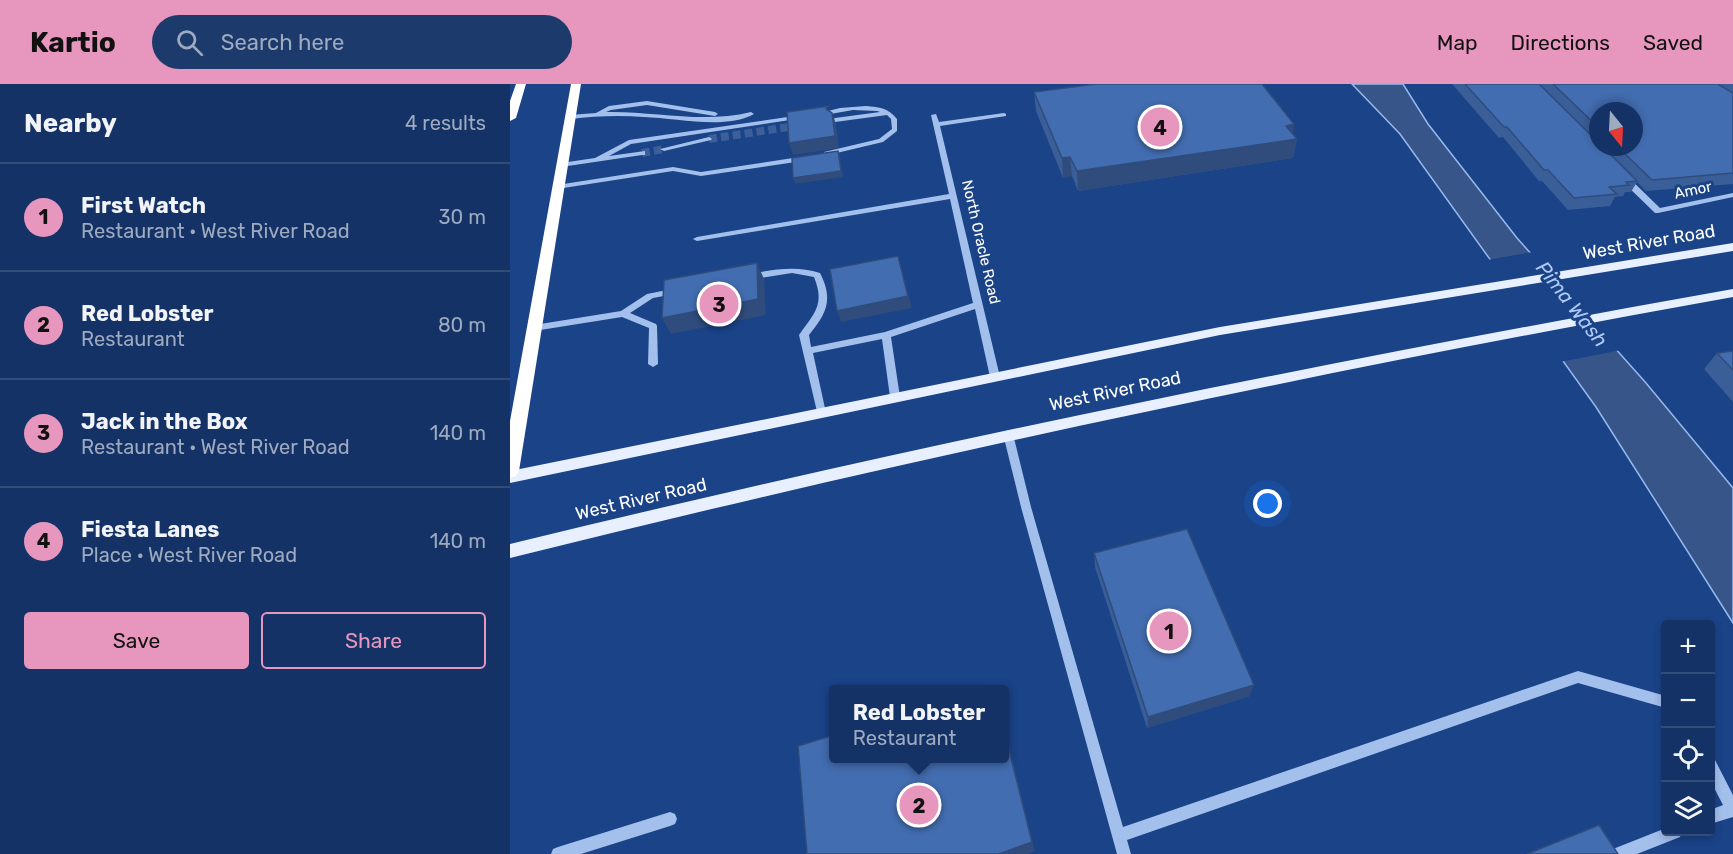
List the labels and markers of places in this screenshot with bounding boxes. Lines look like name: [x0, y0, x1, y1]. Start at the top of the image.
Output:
pin: 4: [1140, 104, 1180, 150]
pin: 3: [700, 282, 738, 326]
pin: 1: [1150, 608, 1188, 654]
pin: 2: [900, 782, 938, 828]

